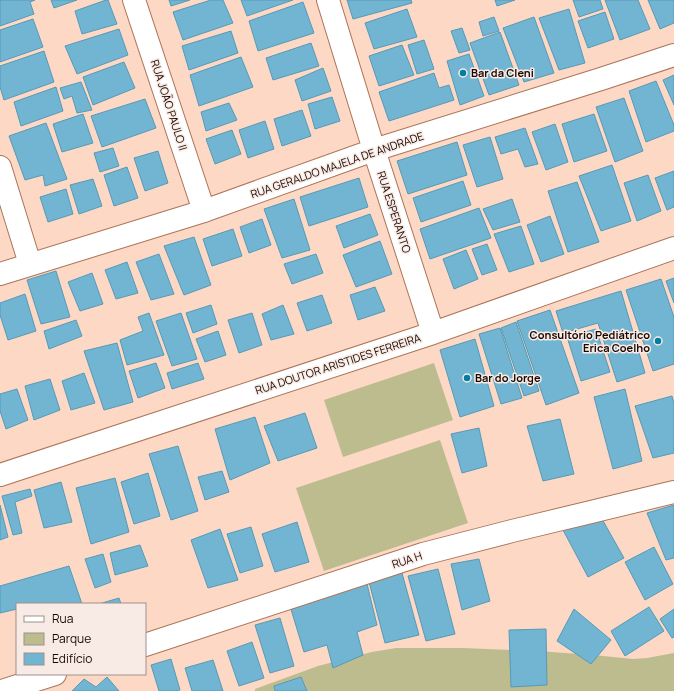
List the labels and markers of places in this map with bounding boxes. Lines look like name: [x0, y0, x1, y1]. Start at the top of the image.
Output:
place label: Bar da Cleni: [471, 65, 534, 80]
marker: Bar da Cleni: [458, 68, 468, 78]
place label: Consultório Pediátrico Erica Coelho: [530, 327, 650, 355]
marker: Consultório Pediátrico Erica Coelho: [653, 336, 663, 346]
place label: Bar do Jorge: [475, 370, 541, 385]
marker: Bar do Jorge: [462, 373, 472, 383]

